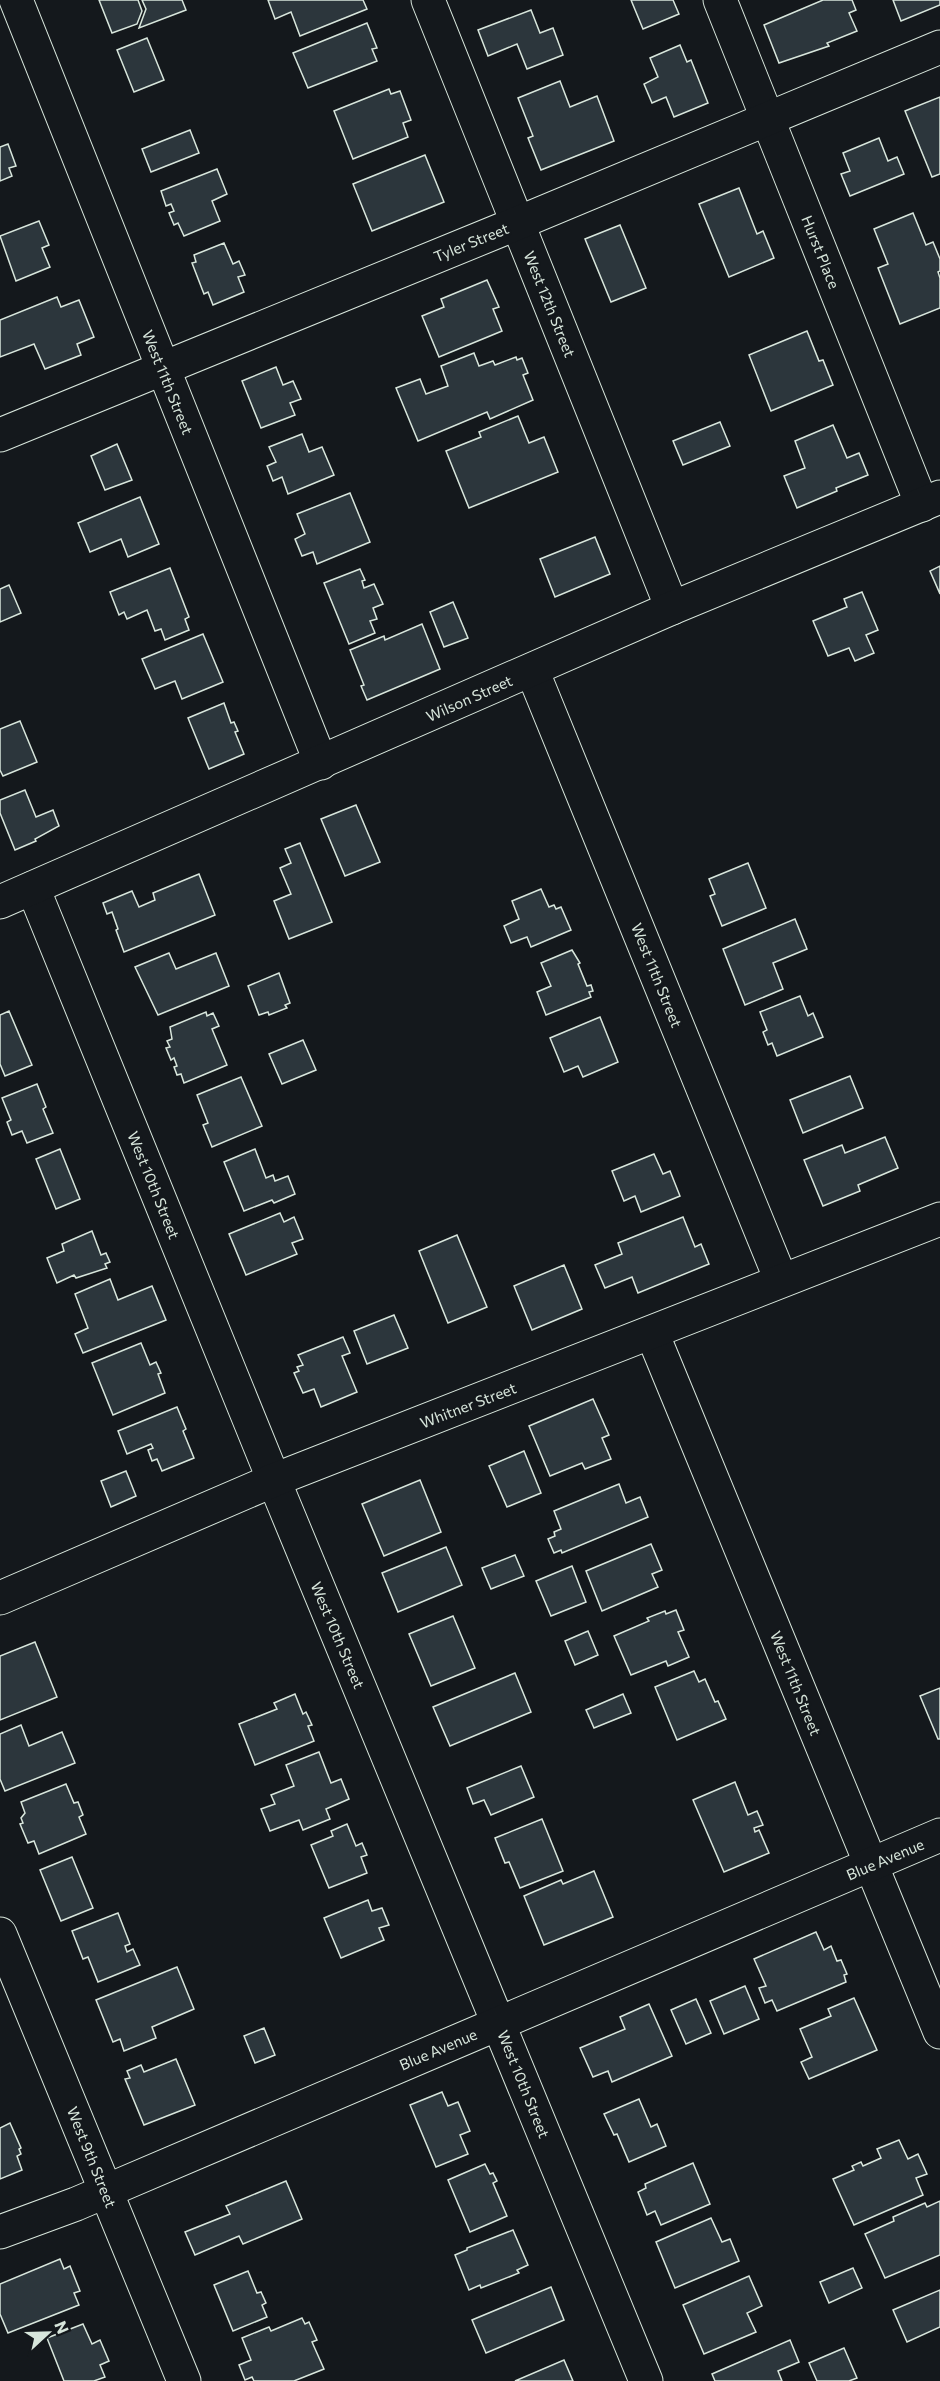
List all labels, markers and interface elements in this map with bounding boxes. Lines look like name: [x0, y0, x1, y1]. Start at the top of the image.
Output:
street label: Hurst Place: [798, 213, 844, 291]
street label: Tyler Street: [431, 219, 511, 265]
street label: West 12th Street: [521, 248, 579, 360]
street label: West 11th Street: [139, 327, 197, 437]
street label: Wilson Street: [423, 671, 515, 725]
street label: West 11th Street: [628, 920, 686, 1030]
street label: West 10th Street: [124, 1129, 184, 1241]
street label: Whitner Street: [417, 1378, 519, 1432]
street label: West 10th Street: [307, 1579, 369, 1691]
street label: West 11th Street: [767, 1628, 825, 1738]
street label: Blue Avenue: [843, 1835, 927, 1883]
street label: Blue Avenue: [396, 2025, 480, 2073]
street label: West 10th Street: [494, 2028, 554, 2140]
street label: West 9th Street: [64, 2104, 120, 2210]
north arrow: [18, 2303, 78, 2363]
text: N: [51, 2318, 73, 2336]

